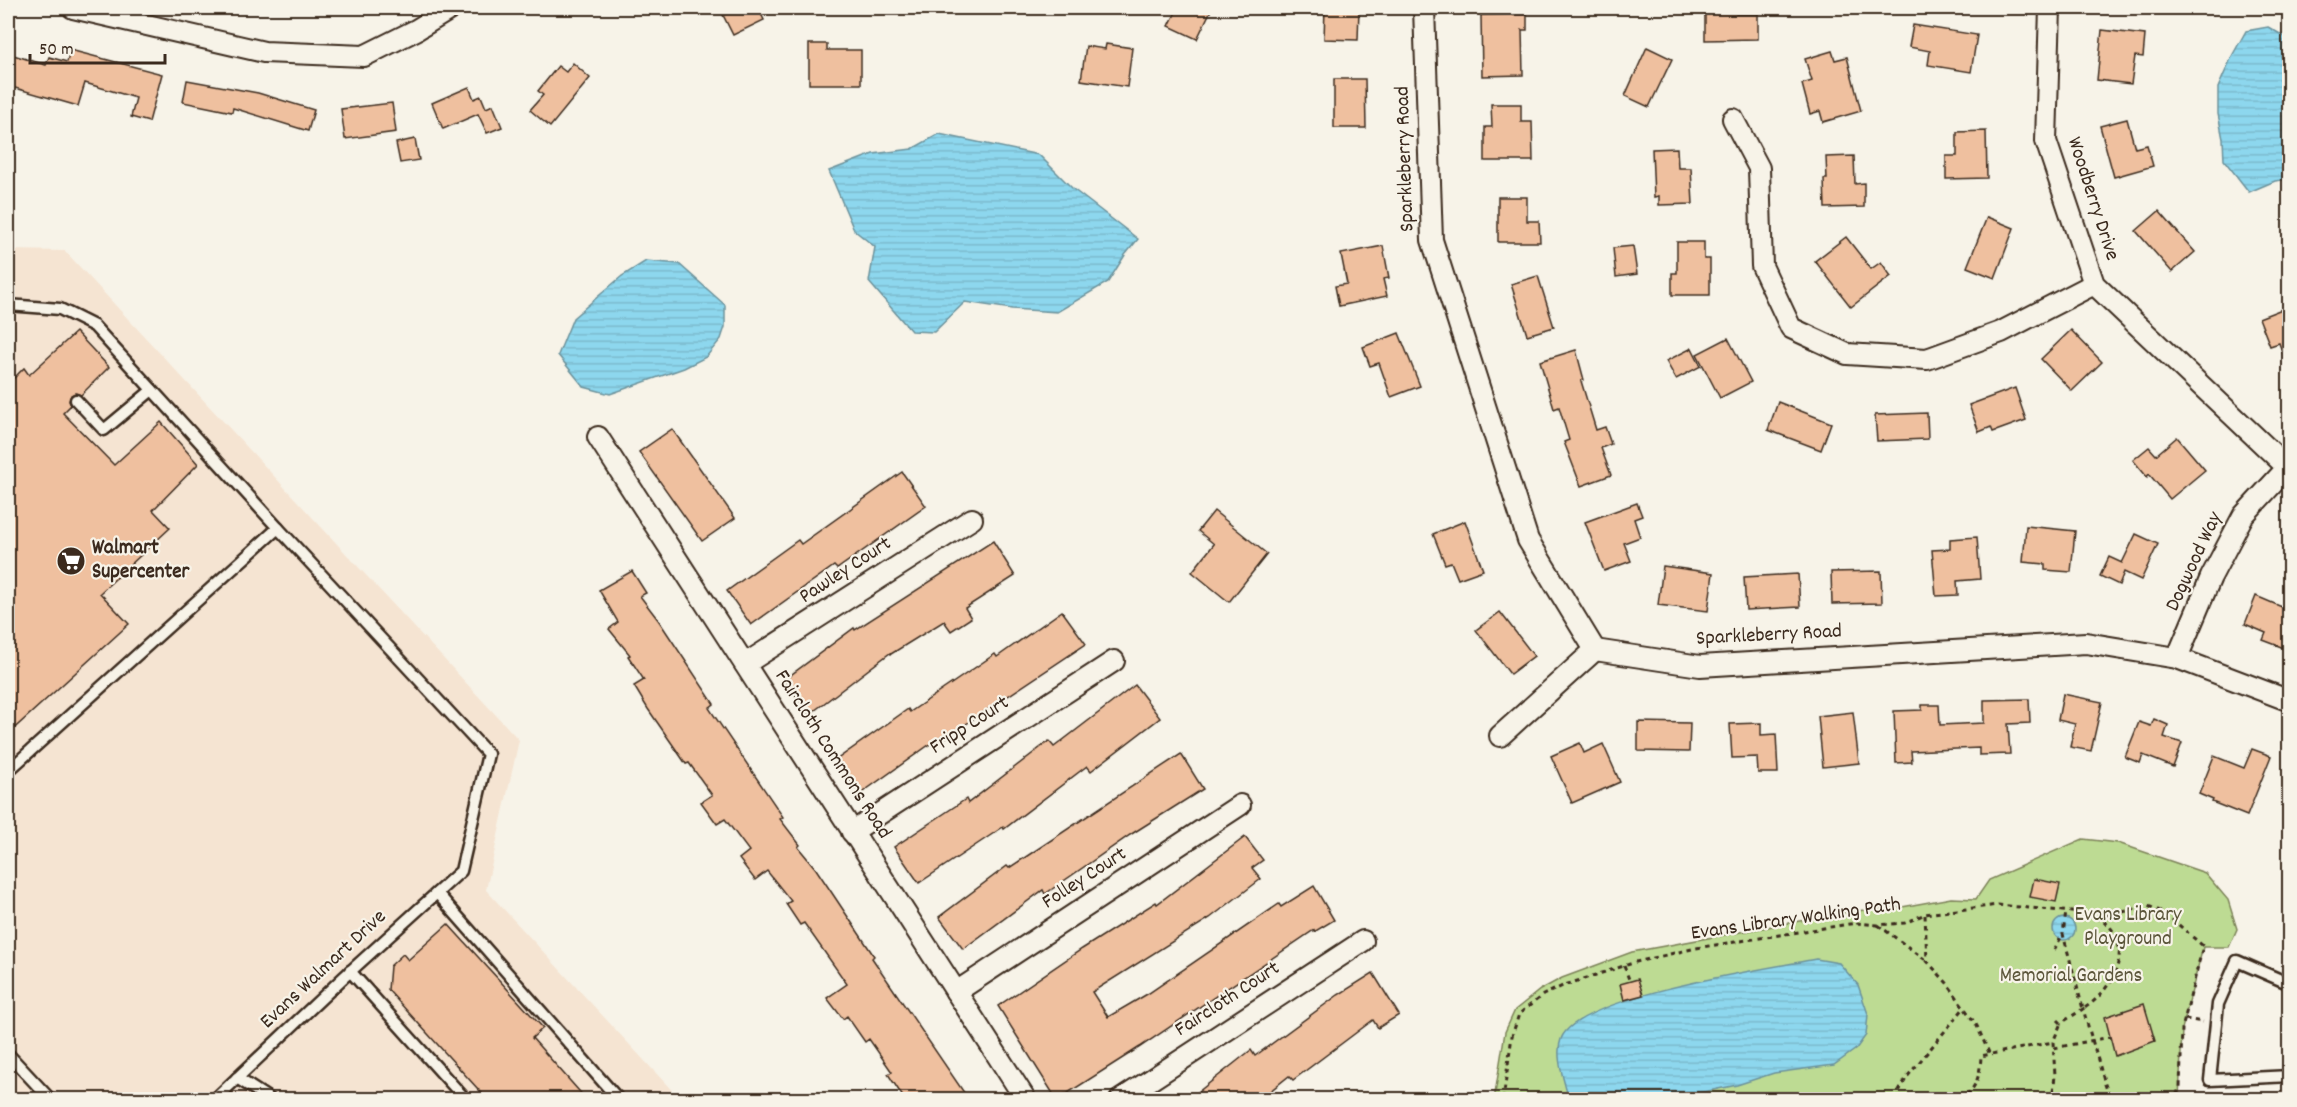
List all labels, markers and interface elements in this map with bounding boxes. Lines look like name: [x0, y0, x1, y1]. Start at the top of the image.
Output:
scale bar: [30, 27, 165, 65]
text: 50 m: [39, 38, 74, 63]
street label: Sparkleberry Road: [1388, 86, 1424, 232]
street label: Woodberry Drive: [2058, 133, 2126, 265]
street label: Dogwood Way: [2159, 507, 2231, 617]
street label: Pawley Court: [794, 530, 898, 612]
place label: Walmart Supercenter: [92, 534, 190, 588]
supermarket icon: Walmart Supercenter: [55, 545, 87, 577]
street label: Sparkleberry Road: [1695, 617, 1843, 655]
street label: Faircloth Commons Road: [766, 664, 898, 846]
street label: Fripp Court: [924, 689, 1016, 763]
street label: Folley Court: [1037, 840, 1133, 918]
street label: Evans Library Walking Path: [1689, 890, 1903, 950]
park label: Evans Library Playground: [2075, 901, 2182, 955]
street label: Evans Walmart Drive: [254, 903, 394, 1037]
street label: Faircloth Court: [1169, 955, 1287, 1045]
park label: Memorial Gardens: [2000, 962, 2142, 992]

